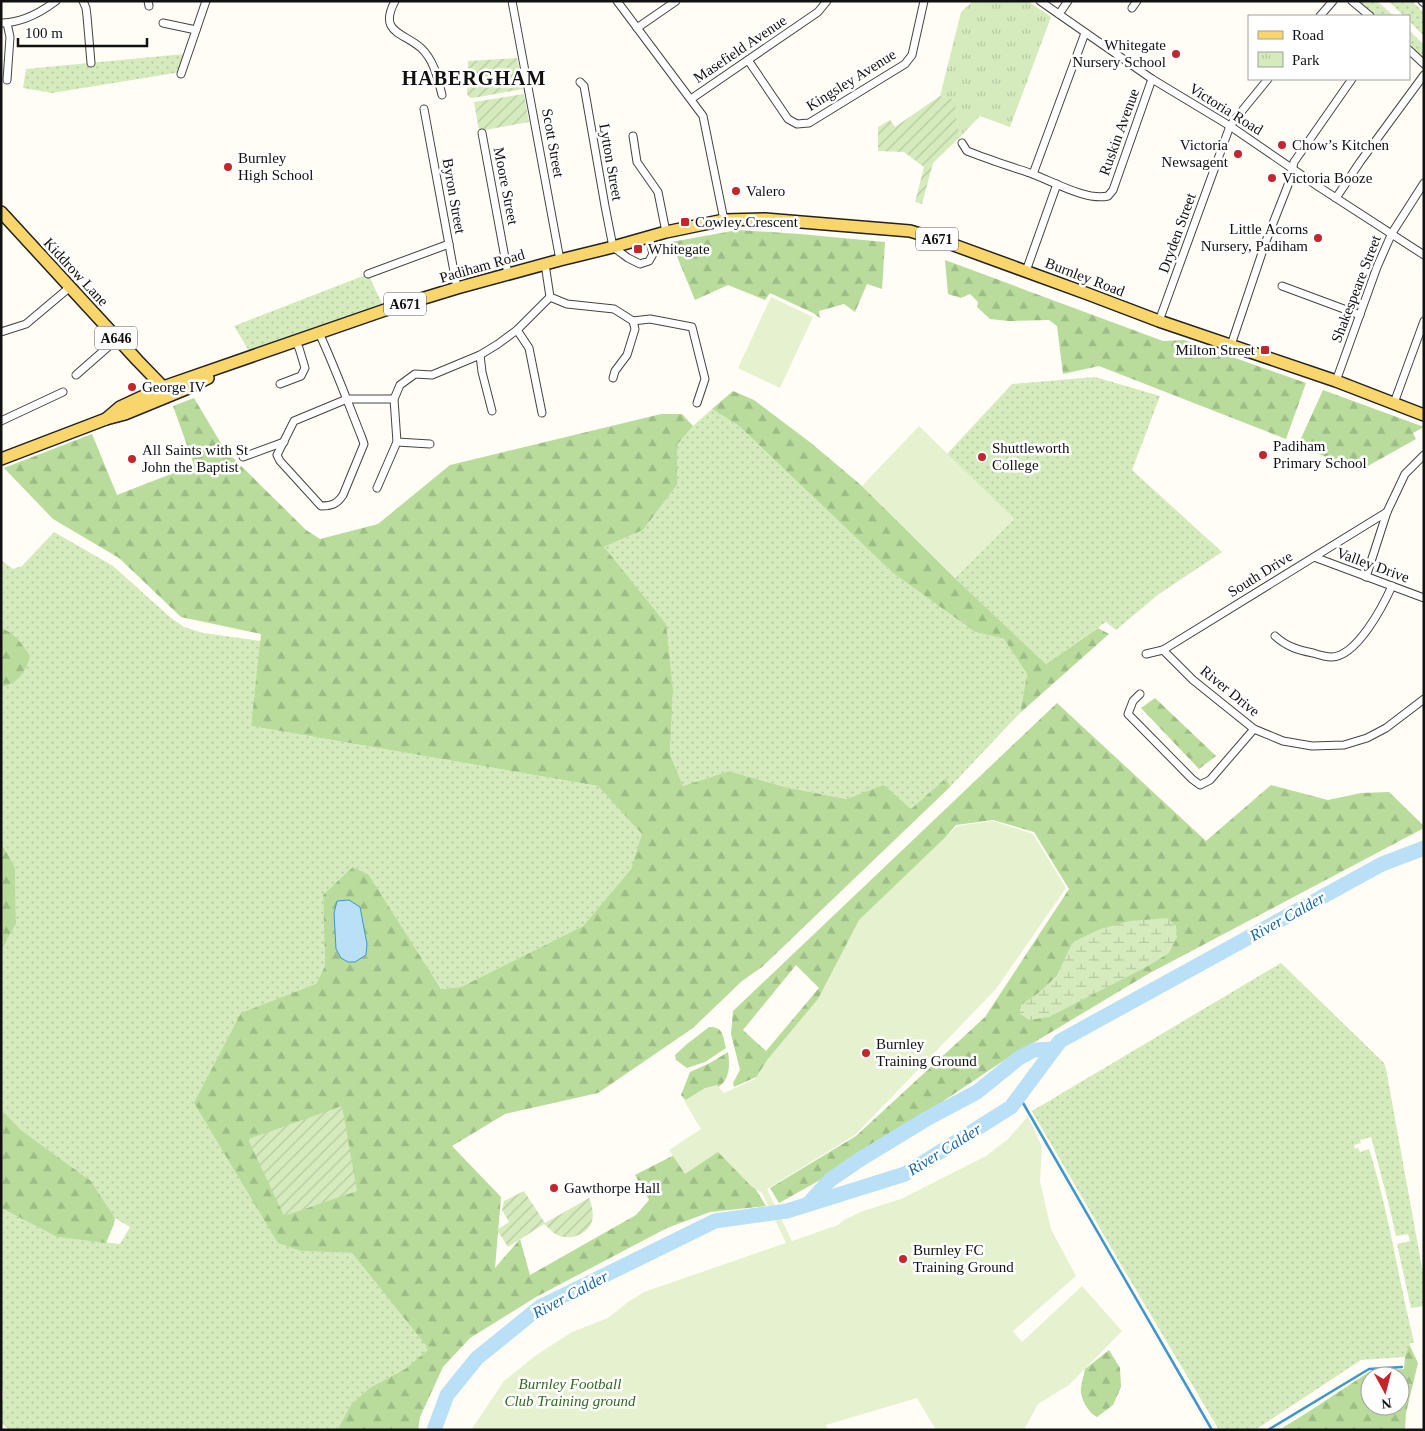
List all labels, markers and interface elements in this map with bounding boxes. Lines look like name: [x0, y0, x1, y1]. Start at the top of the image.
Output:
street label: Masefield Avenue: [691, 12, 790, 86]
scale bar: [18, 15, 146, 47]
legend: [1248, 15, 1410, 80]
text: 100 m: [25, 25, 63, 41]
text: Road: [1292, 27, 1324, 43]
place label: Whitegate Nursery School: [1072, 37, 1166, 70]
street label: Kingsley Avenue: [803, 46, 899, 114]
marker: Whitegate Nursery School: [1170, 48, 1182, 60]
text: Park: [1292, 52, 1320, 68]
district label: HABERGHAM: [402, 67, 546, 89]
street label: Victoria Road: [1186, 80, 1266, 138]
street label: Ruskin Avenue: [1096, 86, 1142, 177]
street label: Scott Street: [539, 107, 567, 179]
street label: Lytton Street: [596, 122, 626, 203]
place label: Victoria Newsagent: [1161, 137, 1229, 170]
place label: Chow’s Kitchen: [1292, 137, 1390, 153]
marker: Chow’s Kitchen: [1276, 139, 1288, 151]
street label: Moore Street: [491, 146, 522, 227]
marker: Victoria Newsagent: [1232, 148, 1244, 160]
place label: Burnley High School: [238, 150, 313, 183]
street label: Byron Street: [440, 157, 469, 236]
marker: Burnley High School: [222, 161, 234, 173]
place label: Victoria Booze: [1282, 170, 1373, 186]
marker: Victoria Booze: [1266, 172, 1278, 184]
place label: Valero: [746, 183, 785, 199]
marker: Valero: [730, 185, 742, 197]
street label: Dryden Street: [1155, 190, 1199, 275]
place label: Cowley Crescent: [695, 214, 799, 230]
marker: Cowley Crescent: [679, 216, 691, 228]
place label: Little Acorns Nursery, Padiham: [1201, 221, 1308, 254]
road number: A671: [916, 228, 958, 250]
marker: Little Acorns Nursery, Padiham: [1312, 232, 1324, 244]
street label: Shakespeare Street: [1328, 232, 1384, 345]
street label: Kiddrow Lane: [40, 235, 112, 310]
place label: Whitegate: [648, 241, 710, 257]
marker: Whitegate: [632, 243, 644, 255]
street label: Padiham Road: [438, 246, 527, 286]
street label: Burnley Road: [1043, 255, 1127, 300]
road number: A671: [384, 292, 426, 316]
road number: A646: [95, 326, 137, 349]
place label: Milton Street: [1175, 342, 1256, 358]
marker: Milton Street: [1259, 344, 1271, 356]
place label: George IV: [142, 379, 206, 395]
marker: George IV: [126, 381, 138, 393]
place label: Padiham Primary School: [1273, 438, 1367, 471]
place label: Shuttleworth College: [992, 440, 1070, 473]
place label: All Saints with St John the Baptist: [142, 442, 249, 475]
marker: Padiham Primary School: [1257, 449, 1269, 461]
marker: Shuttleworth College: [976, 451, 988, 463]
marker: All Saints with St John the Baptist: [126, 453, 138, 465]
street label: Valley Drive: [1334, 544, 1412, 586]
street label: South Drive: [1225, 548, 1295, 600]
street label: River Drive: [1197, 662, 1263, 720]
water label: River Calder: [1246, 888, 1328, 944]
place label: Burnley Training Ground: [876, 1036, 977, 1069]
marker: Burnley Training Ground: [860, 1047, 872, 1059]
water label: River Calder: [904, 1120, 985, 1179]
place label: Gawthorpe Hall: [564, 1180, 660, 1196]
marker: Gawthorpe Hall: [548, 1182, 560, 1194]
place label: Burnley FC Training Ground: [913, 1242, 1014, 1275]
marker: Burnley FC Training Ground: [897, 1253, 909, 1265]
water label: River Calder: [529, 1267, 612, 1322]
north arrow: [1360, 1366, 1410, 1416]
park label: Burnley Football Club Training ground: [504, 1376, 636, 1409]
text: N: [1381, 1395, 1392, 1411]

